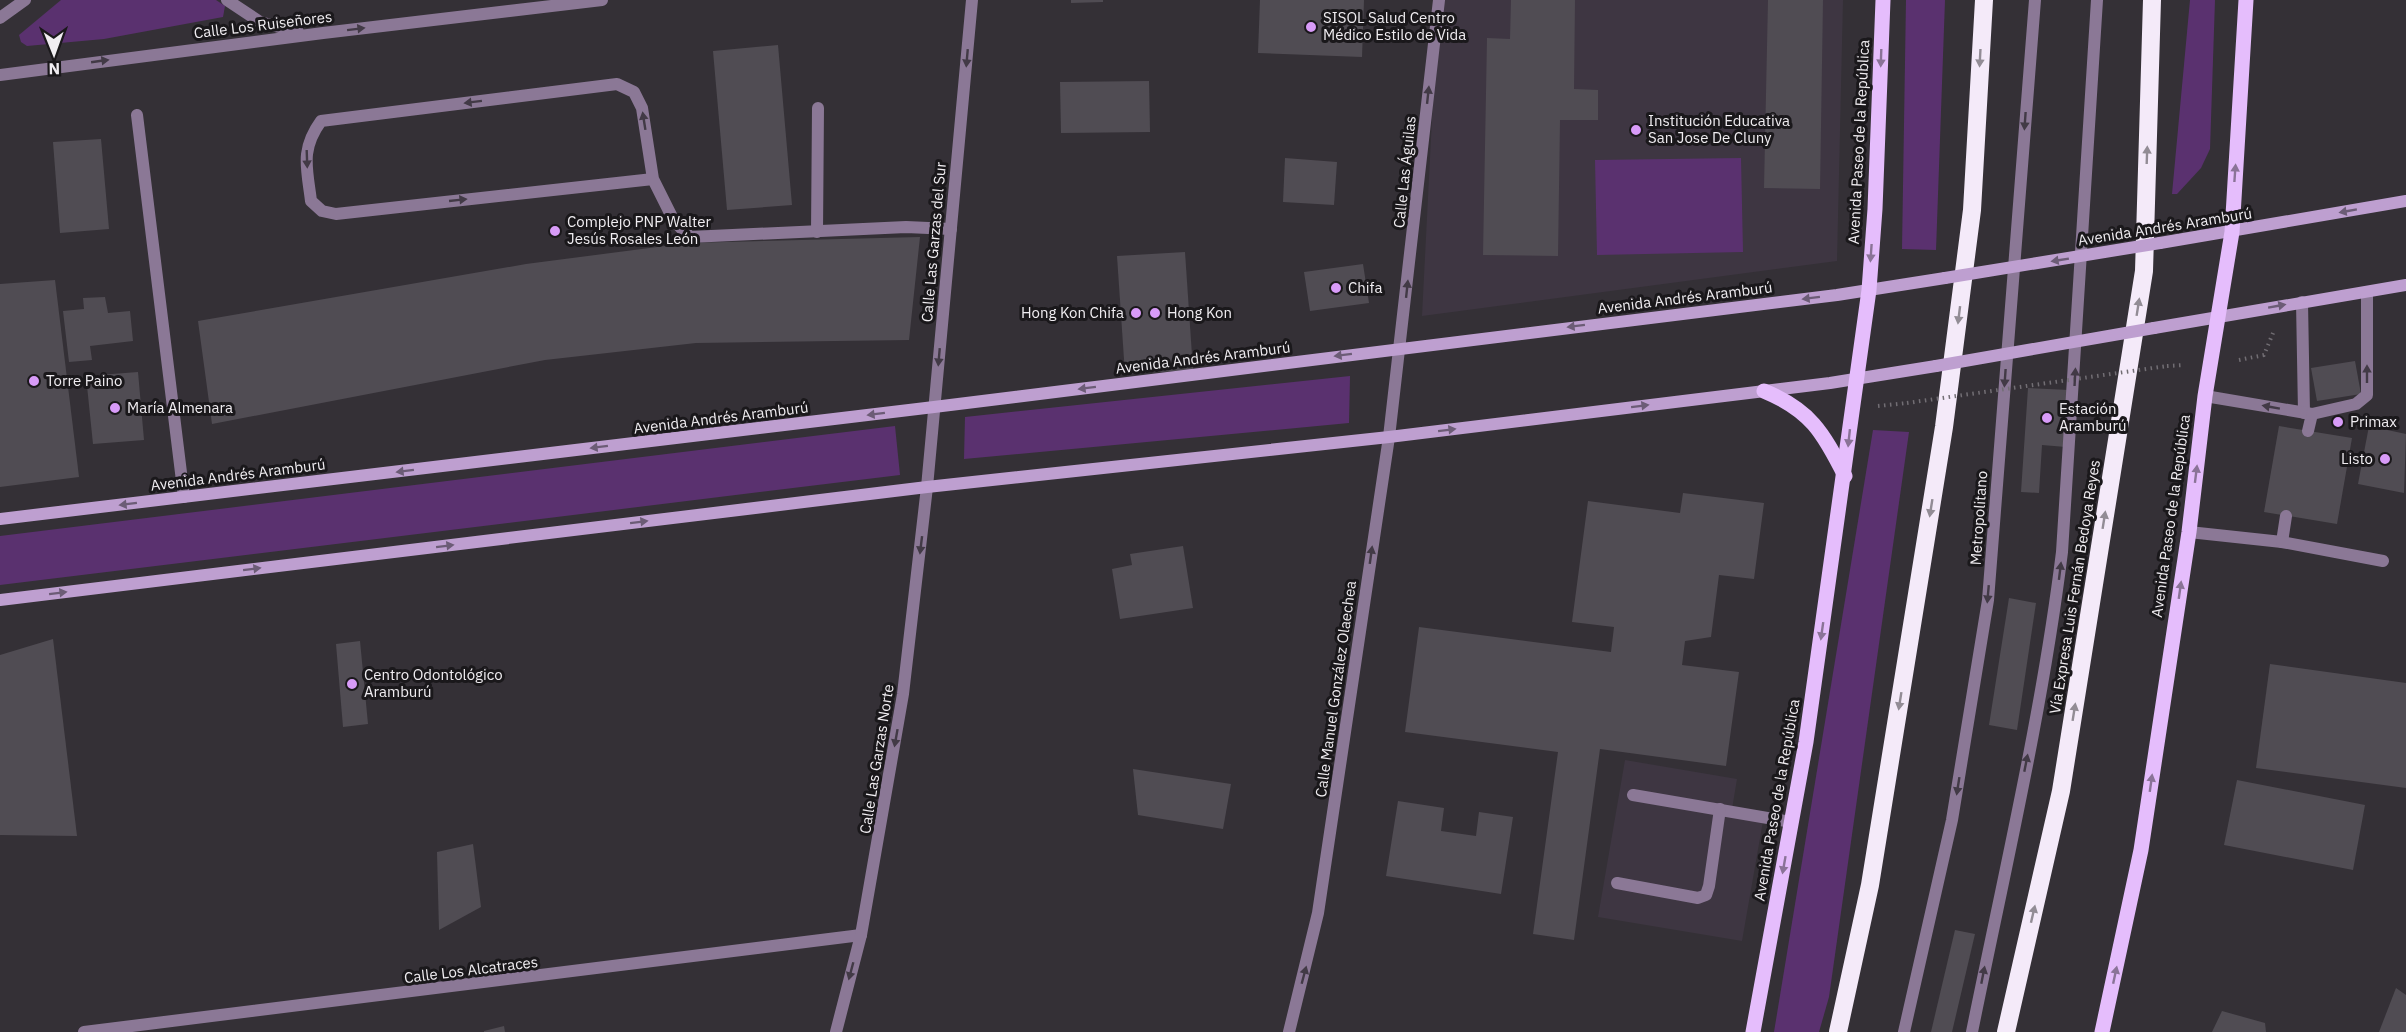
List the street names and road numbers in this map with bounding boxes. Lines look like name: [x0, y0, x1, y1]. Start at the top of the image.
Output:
street label: Calle Los Ruiseñores: [193, 7, 333, 42]
street label: Avenida Paseo de la República: [1844, 39, 1873, 245]
street label: Calle Las Águilas: [1389, 115, 1420, 229]
street label: Calle Las Garzas del Sur: [917, 161, 950, 323]
street label: Avenida Andrés Aramburú: [2076, 203, 2253, 250]
street label: Avenida Andrés Aramburú: [1596, 277, 1773, 318]
street label: Avenida Andrés Aramburú: [1114, 337, 1291, 378]
street label: Avenida Andrés Aramburú: [632, 397, 809, 438]
street label: Avenida Paseo de la República: [2147, 413, 2194, 619]
street label: Avenida Andrés Aramburú: [149, 454, 326, 495]
street label: Vía Expresa Luis Fernán Bedoya Reyes: [2045, 458, 2104, 715]
street label: Metropolitano: [1966, 470, 1991, 566]
street label: Calle Manuel González Olaechea: [1311, 579, 1360, 798]
street label: Calle Las Garzas Norte: [855, 683, 898, 835]
street label: Avenida Paseo de la República: [1749, 697, 1804, 902]
street label: Calle Los Alcatraces: [403, 952, 539, 987]

